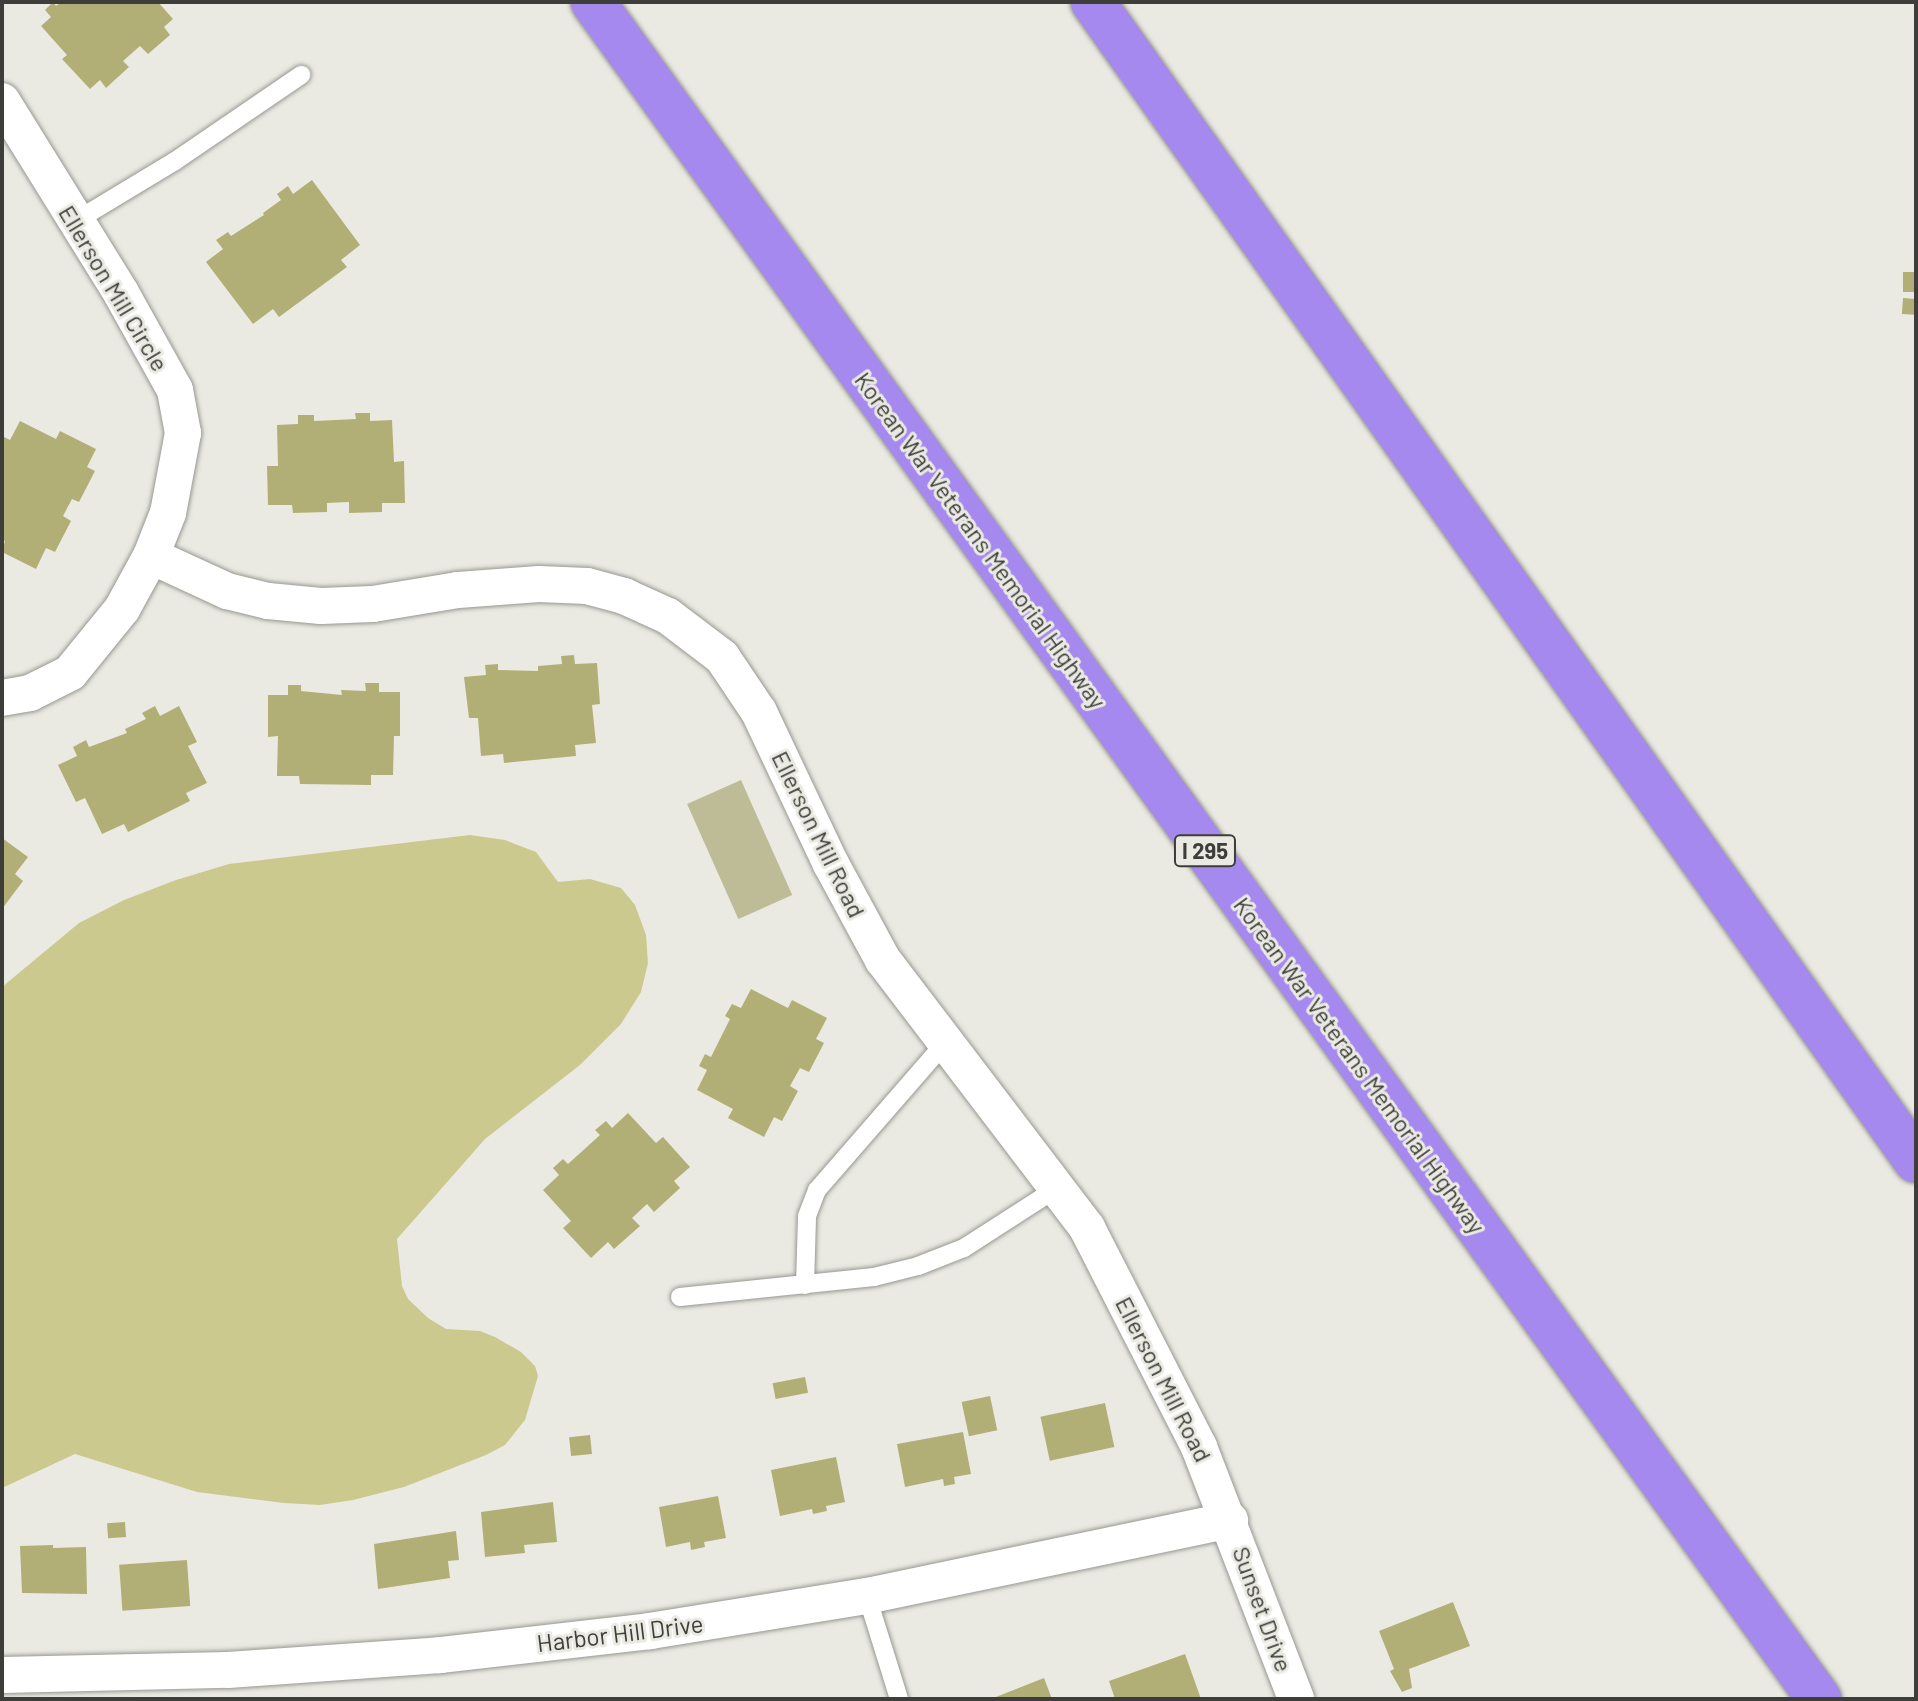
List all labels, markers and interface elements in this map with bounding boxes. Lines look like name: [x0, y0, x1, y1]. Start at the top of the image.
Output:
street label: Ellerson Mill Circle: [53, 200, 175, 376]
street label: Korean War Veterans Memorial Highway: [849, 366, 1113, 714]
street label: Ellerson Mill Road: [766, 746, 872, 922]
road number: I 295: [1173, 833, 1237, 869]
street label: Korean War Veterans Memorial Highway: [1228, 891, 1492, 1239]
street label: Ellerson Mill Road: [1110, 1292, 1218, 1466]
street label: Sunset Drive: [1227, 1543, 1299, 1675]
street label: Harbor Hill Drive: [535, 1609, 705, 1657]

